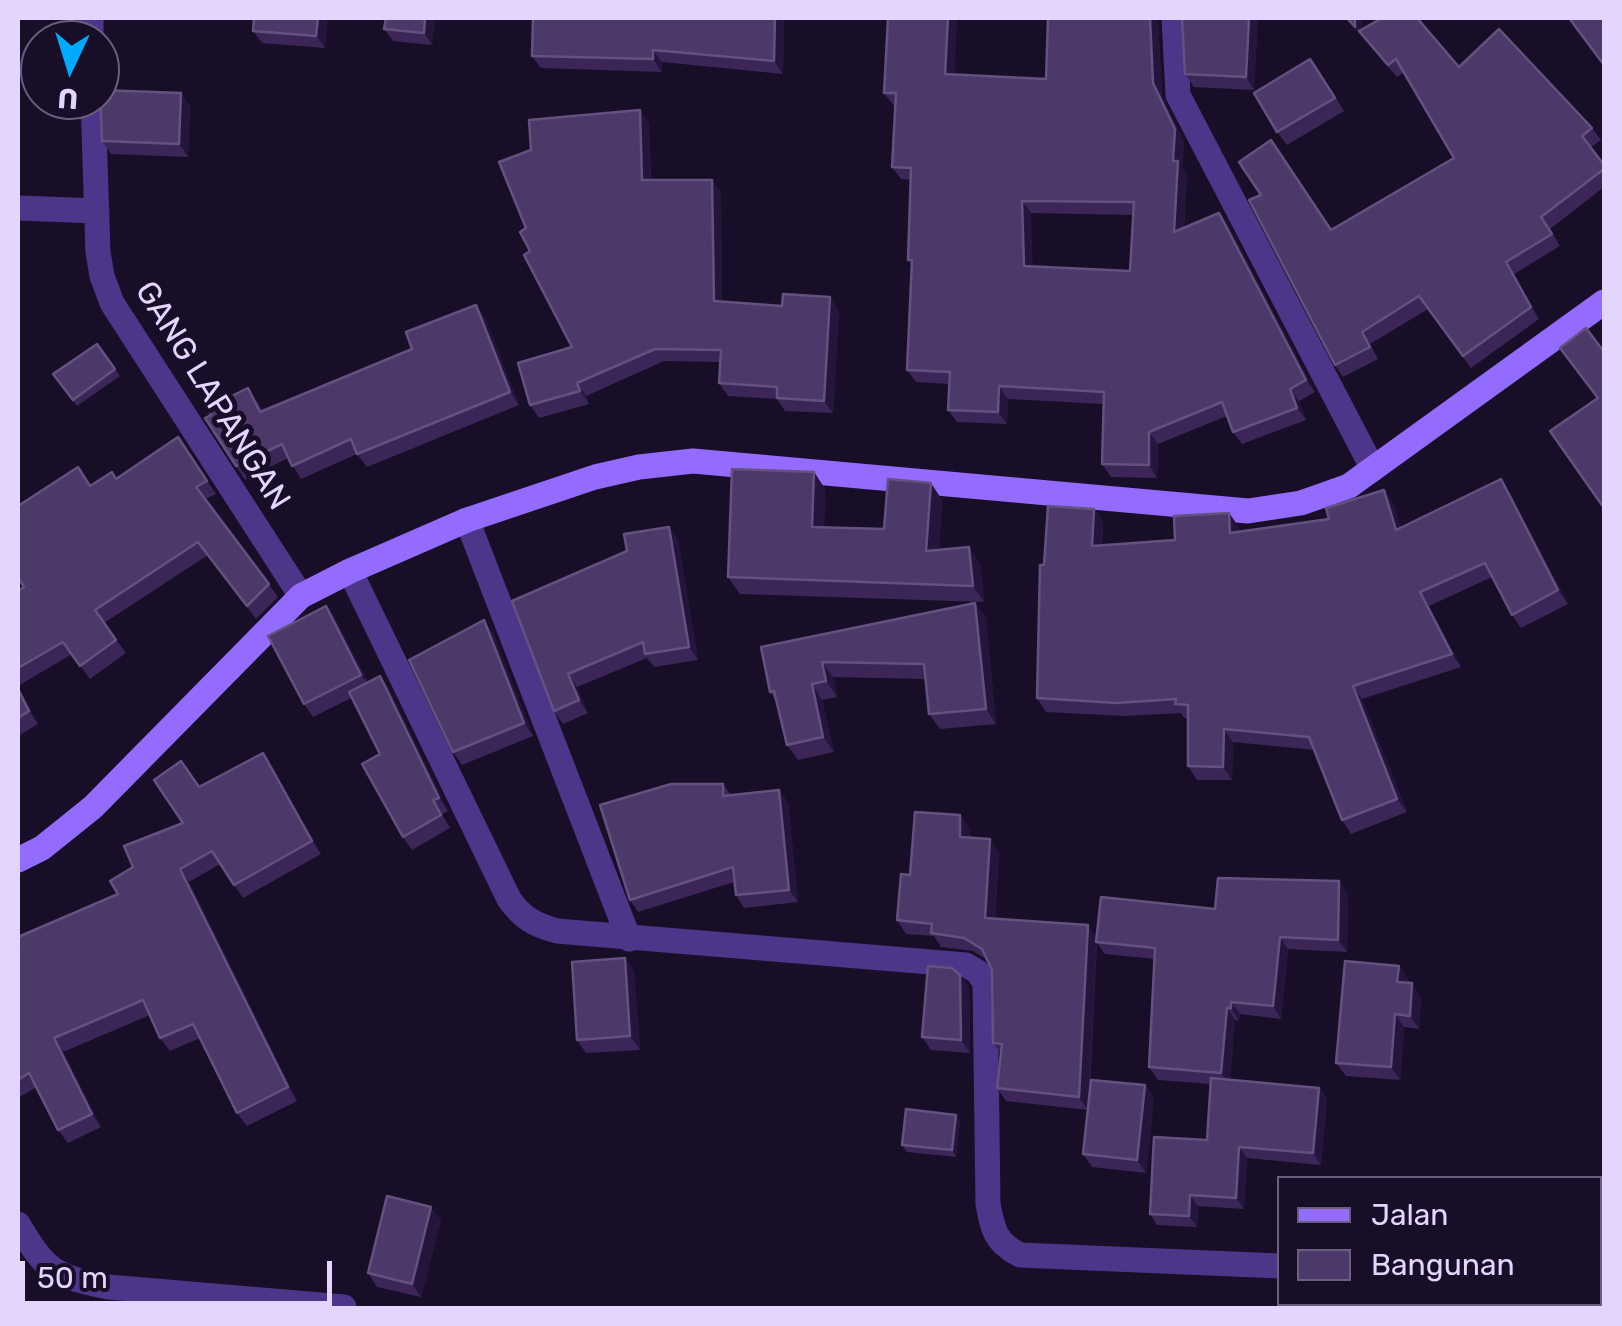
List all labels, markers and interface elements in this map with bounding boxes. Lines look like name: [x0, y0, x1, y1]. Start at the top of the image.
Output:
north arrow: [20, 20, 120, 120]
text: U: [57, 81, 79, 116]
street label: GANG LAPANGAN: [126, 275, 298, 517]
legend: [1277, 1176, 1602, 1306]
text: Jalan: [1371, 1197, 1449, 1233]
scale bar: [25, 1241, 338, 1303]
text: Bangunan: [1371, 1247, 1515, 1283]
text: 50 m: [37, 1260, 108, 1296]

